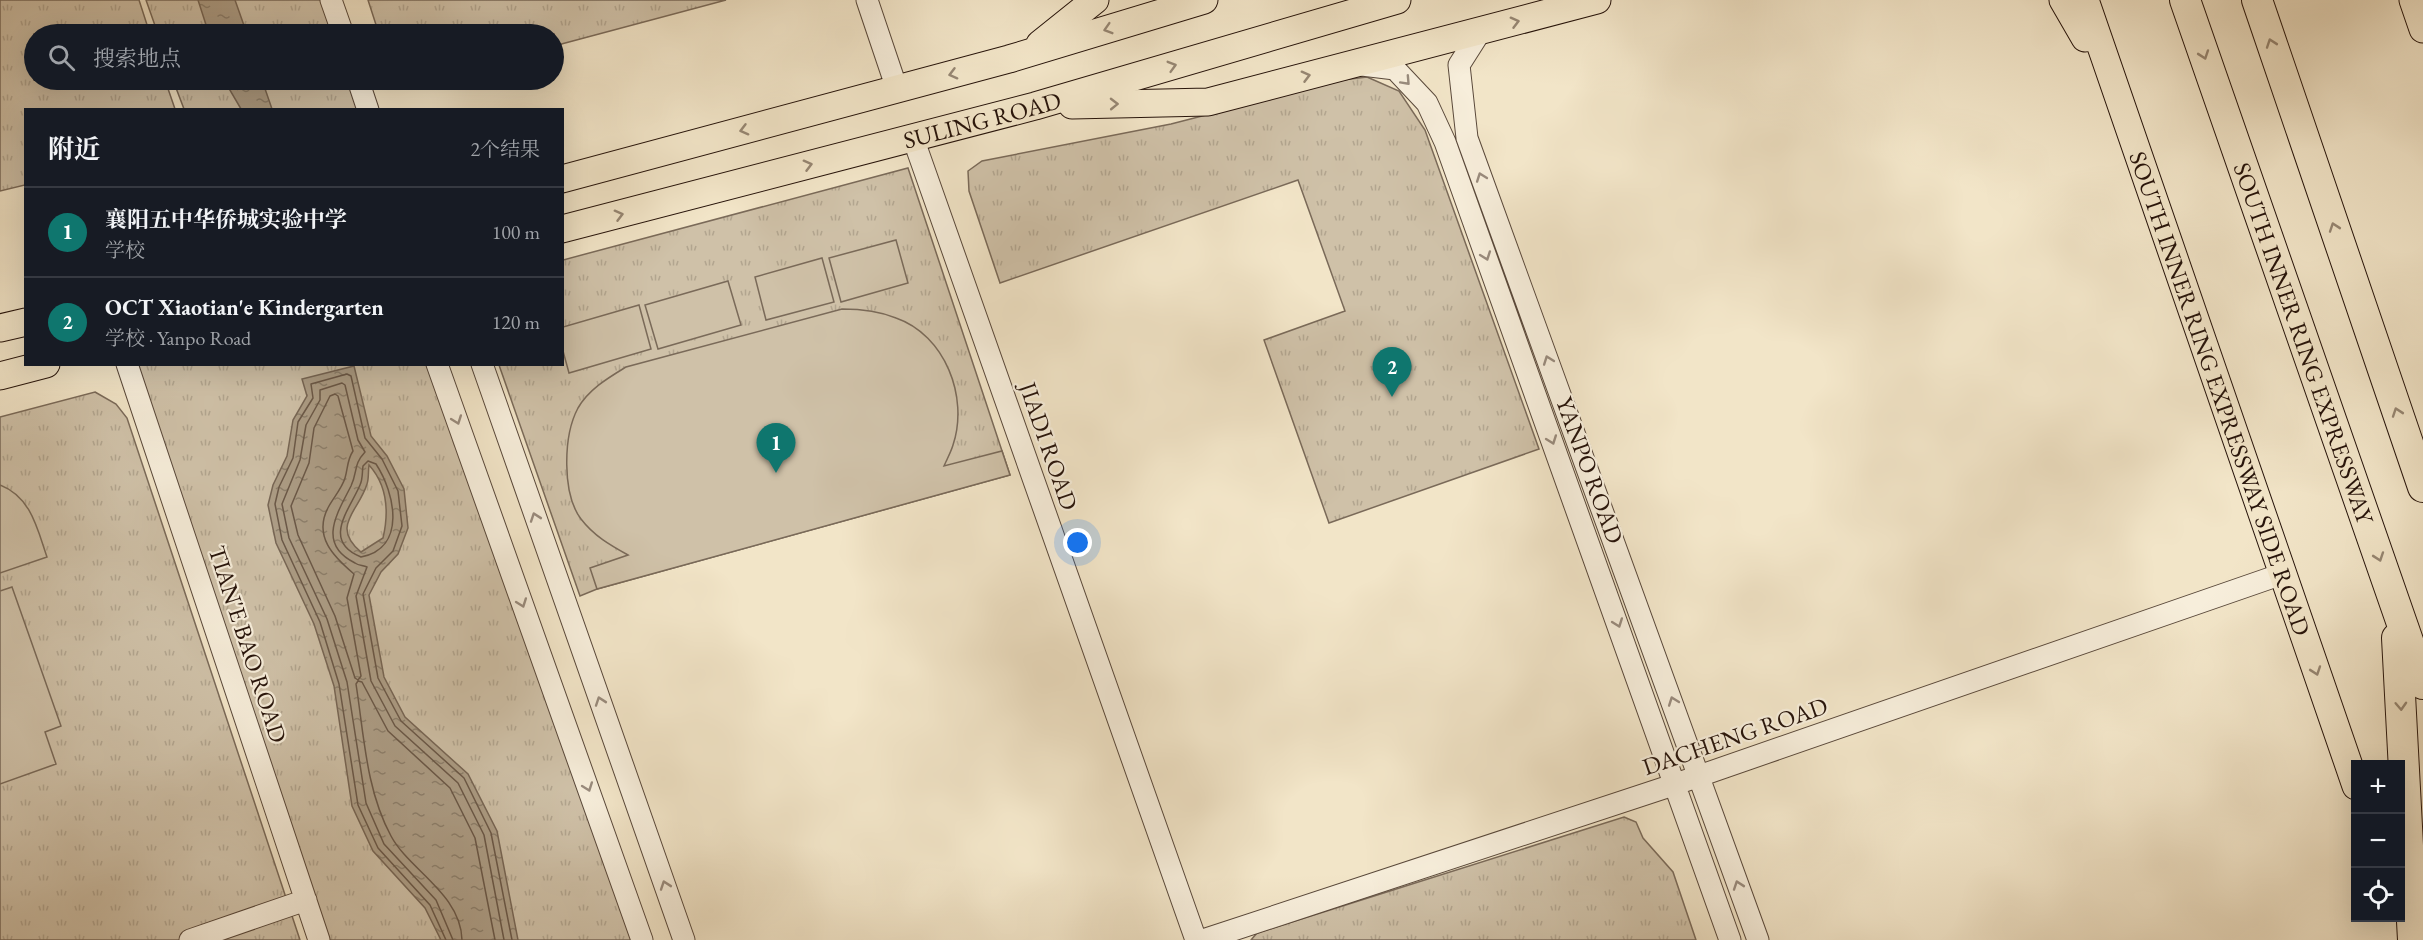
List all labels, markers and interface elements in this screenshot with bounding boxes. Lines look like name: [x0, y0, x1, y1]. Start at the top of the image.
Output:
one-way arrow: [1509, 17, 1520, 29]
one-way arrow: [1103, 22, 1114, 34]
search box: [24, 24, 564, 90]
one-way arrow: [2266, 38, 2279, 49]
icon: search: [45, 41, 78, 74]
text: 搜索地点: [93, 44, 181, 73]
one-way arrow: [2197, 49, 2210, 60]
one-way arrow: [1166, 61, 1177, 73]
one-way arrow: [948, 67, 958, 80]
one-way arrow: [1300, 71, 1311, 83]
one-way arrow: [1399, 74, 1410, 84]
street label: SULING ROAD: [900, 84, 1064, 155]
one-way arrow: [1110, 98, 1119, 111]
one-way arrow: [739, 123, 750, 135]
text: 附近: [48, 132, 100, 166]
text: 2个结果: [470, 136, 540, 162]
street label: SOUTH INNER RING EXPRESSWAY SIDE ROAD: [2123, 147, 2318, 640]
street label: SOUTH INNER RING EXPRESSWAY: [2227, 158, 2382, 529]
one-way arrow: [803, 160, 813, 173]
one-way arrow: [1476, 172, 1489, 183]
text: 襄阳五中华侨城实验中学: [105, 205, 347, 234]
one-way arrow: [614, 209, 624, 222]
text: 1: [62, 219, 73, 245]
text: 100 m: [492, 219, 540, 245]
one-way arrow: [2329, 222, 2342, 233]
text: 学校: [105, 237, 145, 263]
one-way arrow: [1479, 250, 1492, 261]
text: OCT Xiaotian'e Kindergarten: [105, 293, 384, 322]
text: 2: [62, 309, 73, 335]
text: 120 m: [492, 309, 540, 335]
text: 学校 · Yanpo Road: [105, 325, 251, 351]
pin: 2: [1372, 348, 1412, 397]
one-way arrow: [1543, 355, 1556, 366]
street label: JIADI ROAD: [1012, 376, 1085, 514]
street label: YANPO ROAD: [1549, 392, 1631, 548]
one-way arrow: [2392, 407, 2405, 418]
one-way arrow: [449, 414, 462, 425]
pin: 1: [756, 424, 796, 473]
one-way arrow: [1545, 434, 1558, 444]
one-way arrow: [530, 512, 543, 523]
your location: [1063, 528, 1092, 557]
street label: TIAN'E BAO ROAD: [202, 541, 294, 747]
one-way arrow: [2371, 551, 2384, 562]
one-way arrow: [515, 597, 528, 608]
one-way arrow: [1611, 617, 1624, 628]
one-way arrow: [2308, 665, 2321, 676]
street label: DACHENG ROAD: [1638, 690, 1832, 782]
one-way arrow: [594, 696, 607, 707]
one-way arrow: [1668, 696, 1680, 707]
one-way arrow: [2394, 701, 2407, 710]
map controls: [2351, 760, 2405, 922]
button: +: [2351, 760, 2405, 814]
one-way arrow: [580, 781, 593, 792]
button: −: [2351, 814, 2405, 868]
button: locate: [2351, 868, 2405, 922]
one-way arrow: [659, 880, 672, 891]
one-way arrow: [1733, 880, 1746, 891]

